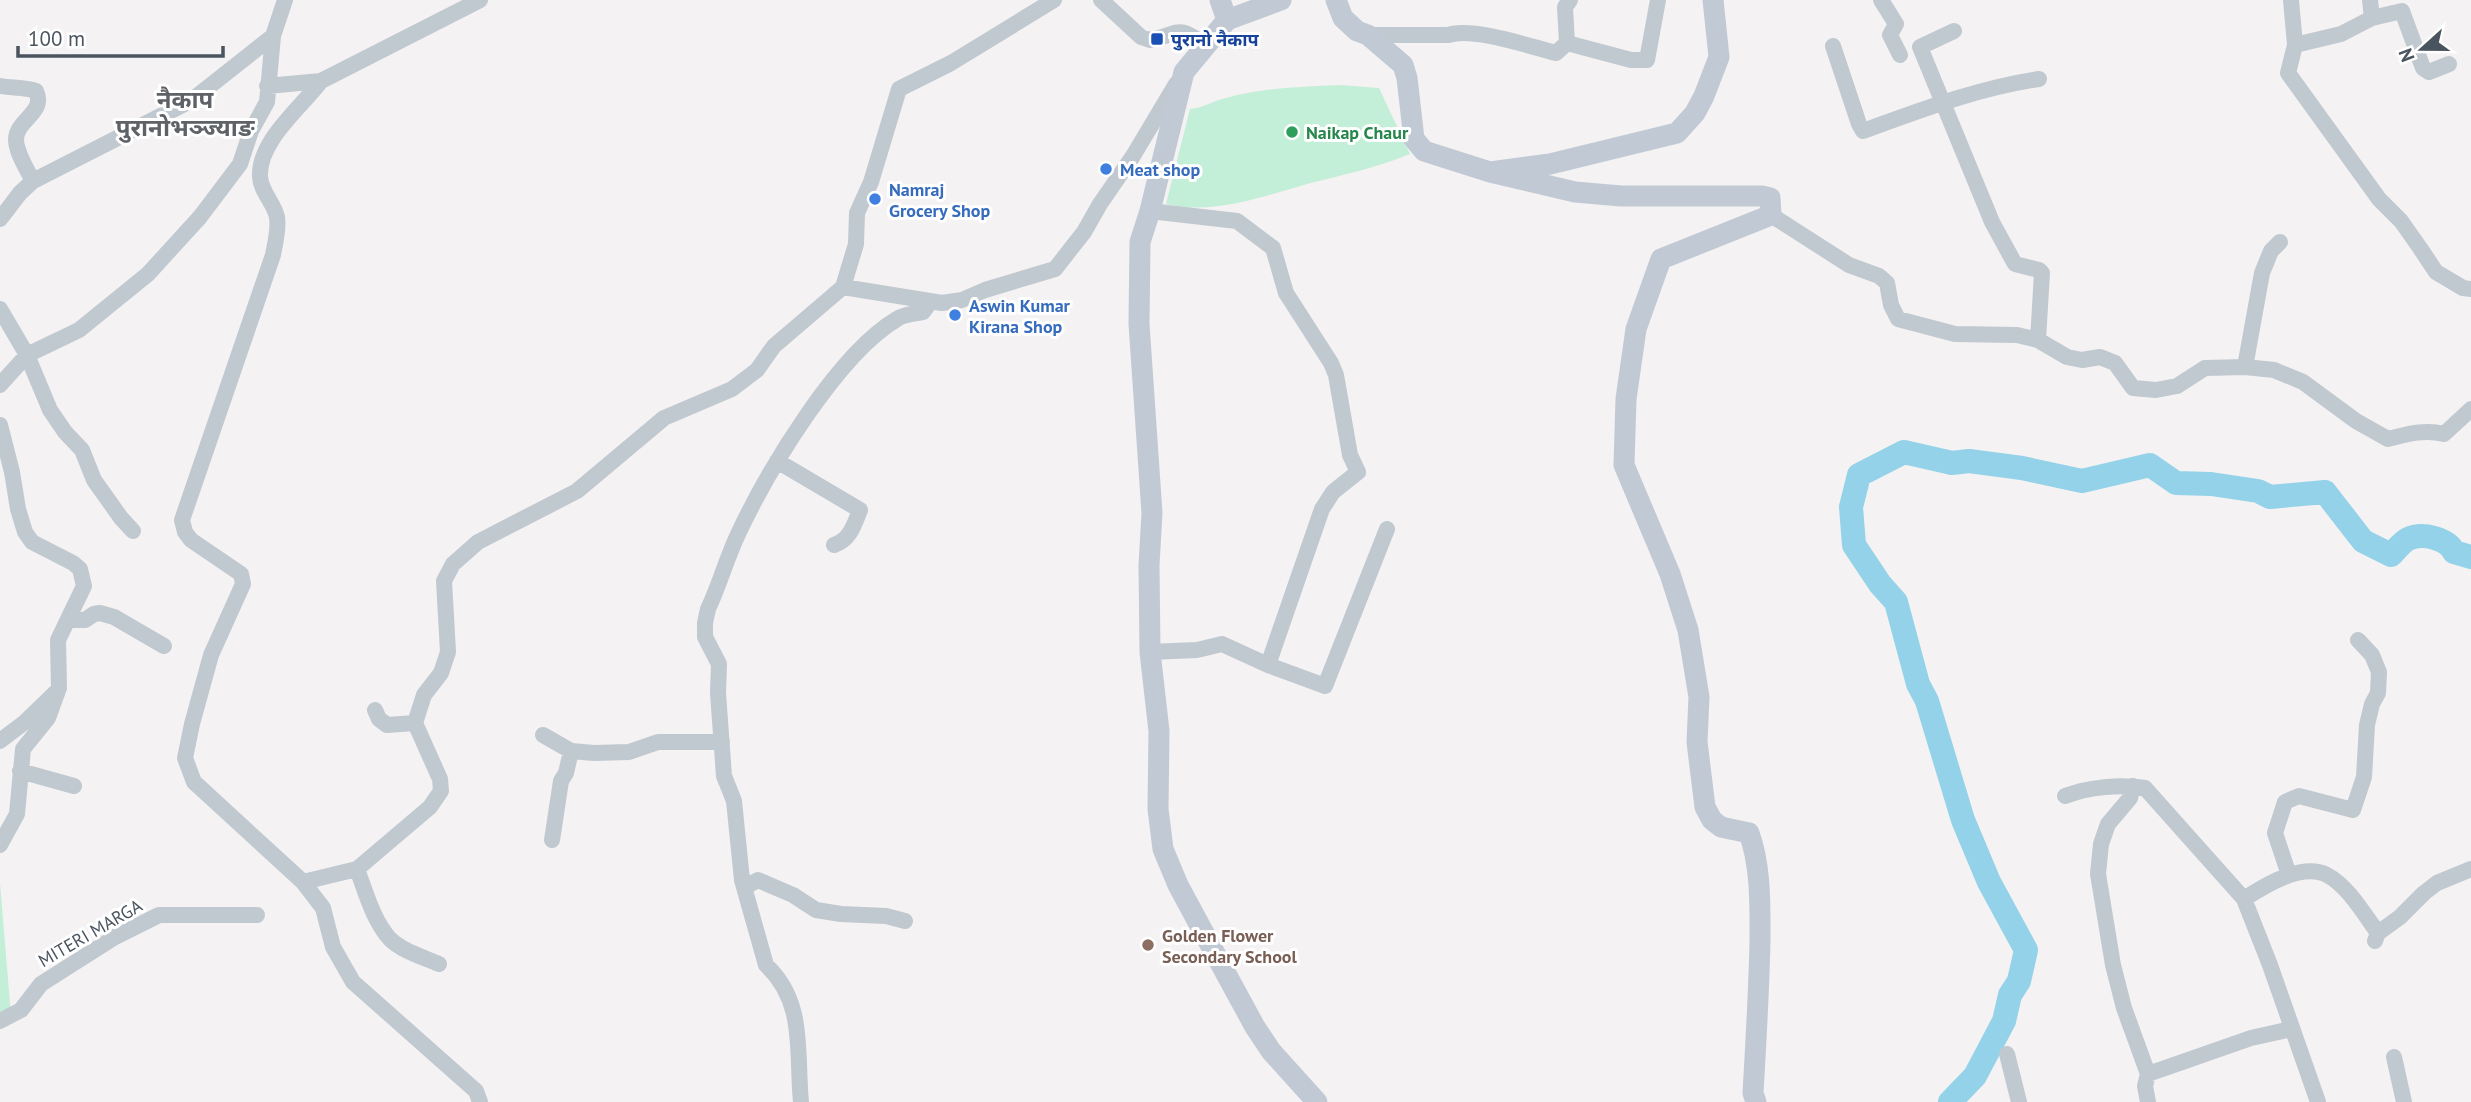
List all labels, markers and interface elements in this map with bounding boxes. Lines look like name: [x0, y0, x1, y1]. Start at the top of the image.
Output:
scale bar: [18, 14, 222, 58]
north arrow: [2387, 14, 2457, 84]
text: 100 m: [28, 25, 85, 52]
place label: पुरानो नैकाप: [1171, 28, 1260, 51]
marker: पुरानो नैकाप: [1149, 31, 1165, 47]
text: N: [2393, 45, 2420, 65]
district label: नैकाप पुरानोभञ्ज्याङ: [116, 84, 255, 143]
place label: Naikap Chaur: [1306, 121, 1409, 144]
marker: Naikap Chaur: [1284, 124, 1300, 140]
place label: Meat shop: [1120, 158, 1200, 181]
marker: Meat shop: [1098, 161, 1114, 177]
place label: Namraj Grocery Shop: [889, 178, 990, 222]
marker: Namraj Grocery Shop: [867, 191, 883, 207]
place label: Aswin Kumar Kirana Shop: [969, 294, 1071, 338]
marker: Aswin Kumar Kirana Shop: [947, 307, 963, 323]
street label: MITERI MARGA: [34, 894, 146, 972]
place label: Golden Flower Secondary School: [1162, 924, 1297, 968]
marker: Golden Flower Secondary School: [1140, 937, 1156, 953]

